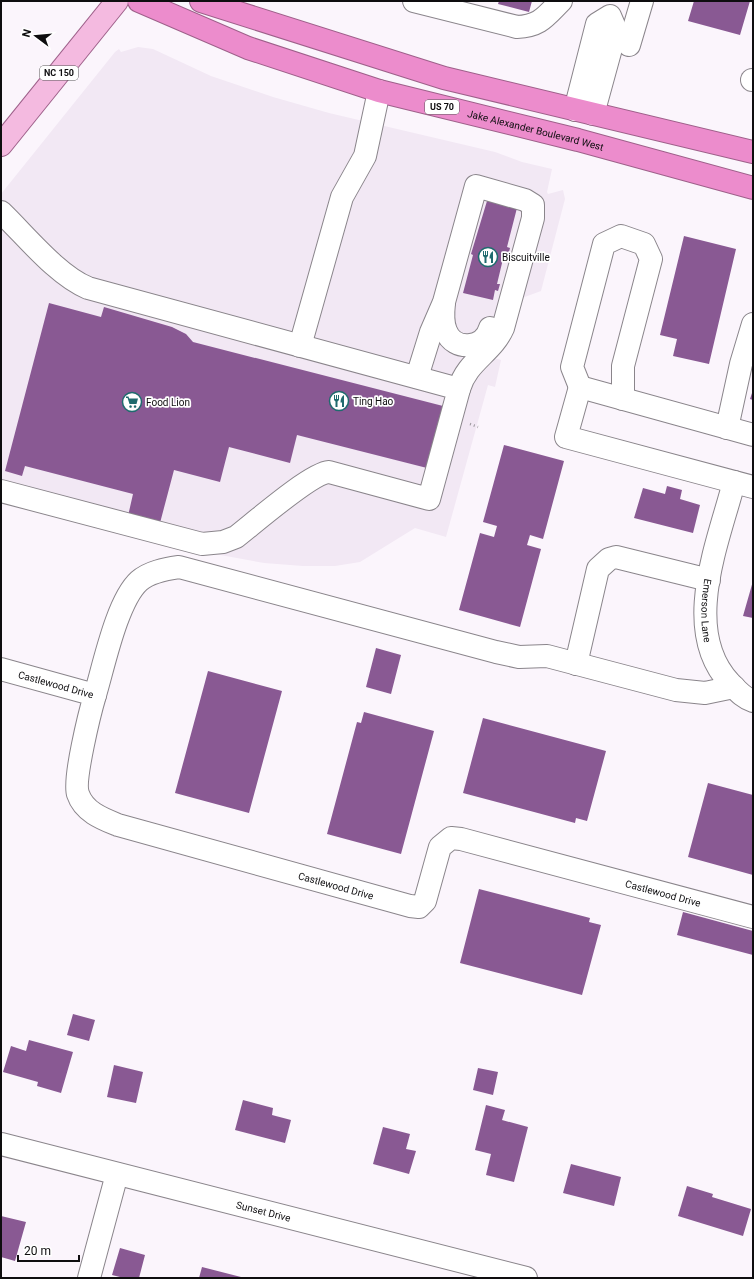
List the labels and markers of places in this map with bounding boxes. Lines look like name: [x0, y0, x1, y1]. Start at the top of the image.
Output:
restaurant icon: Biscuitville: [477, 246, 499, 268]
place label: Biscuitville: [502, 252, 550, 263]
restaurant icon: Ting Hao: [328, 390, 350, 412]
supermarket icon: Food Lion: [121, 391, 143, 413]
place label: Ting Hao: [353, 396, 394, 407]
place label: Food Lion: [146, 397, 190, 408]

